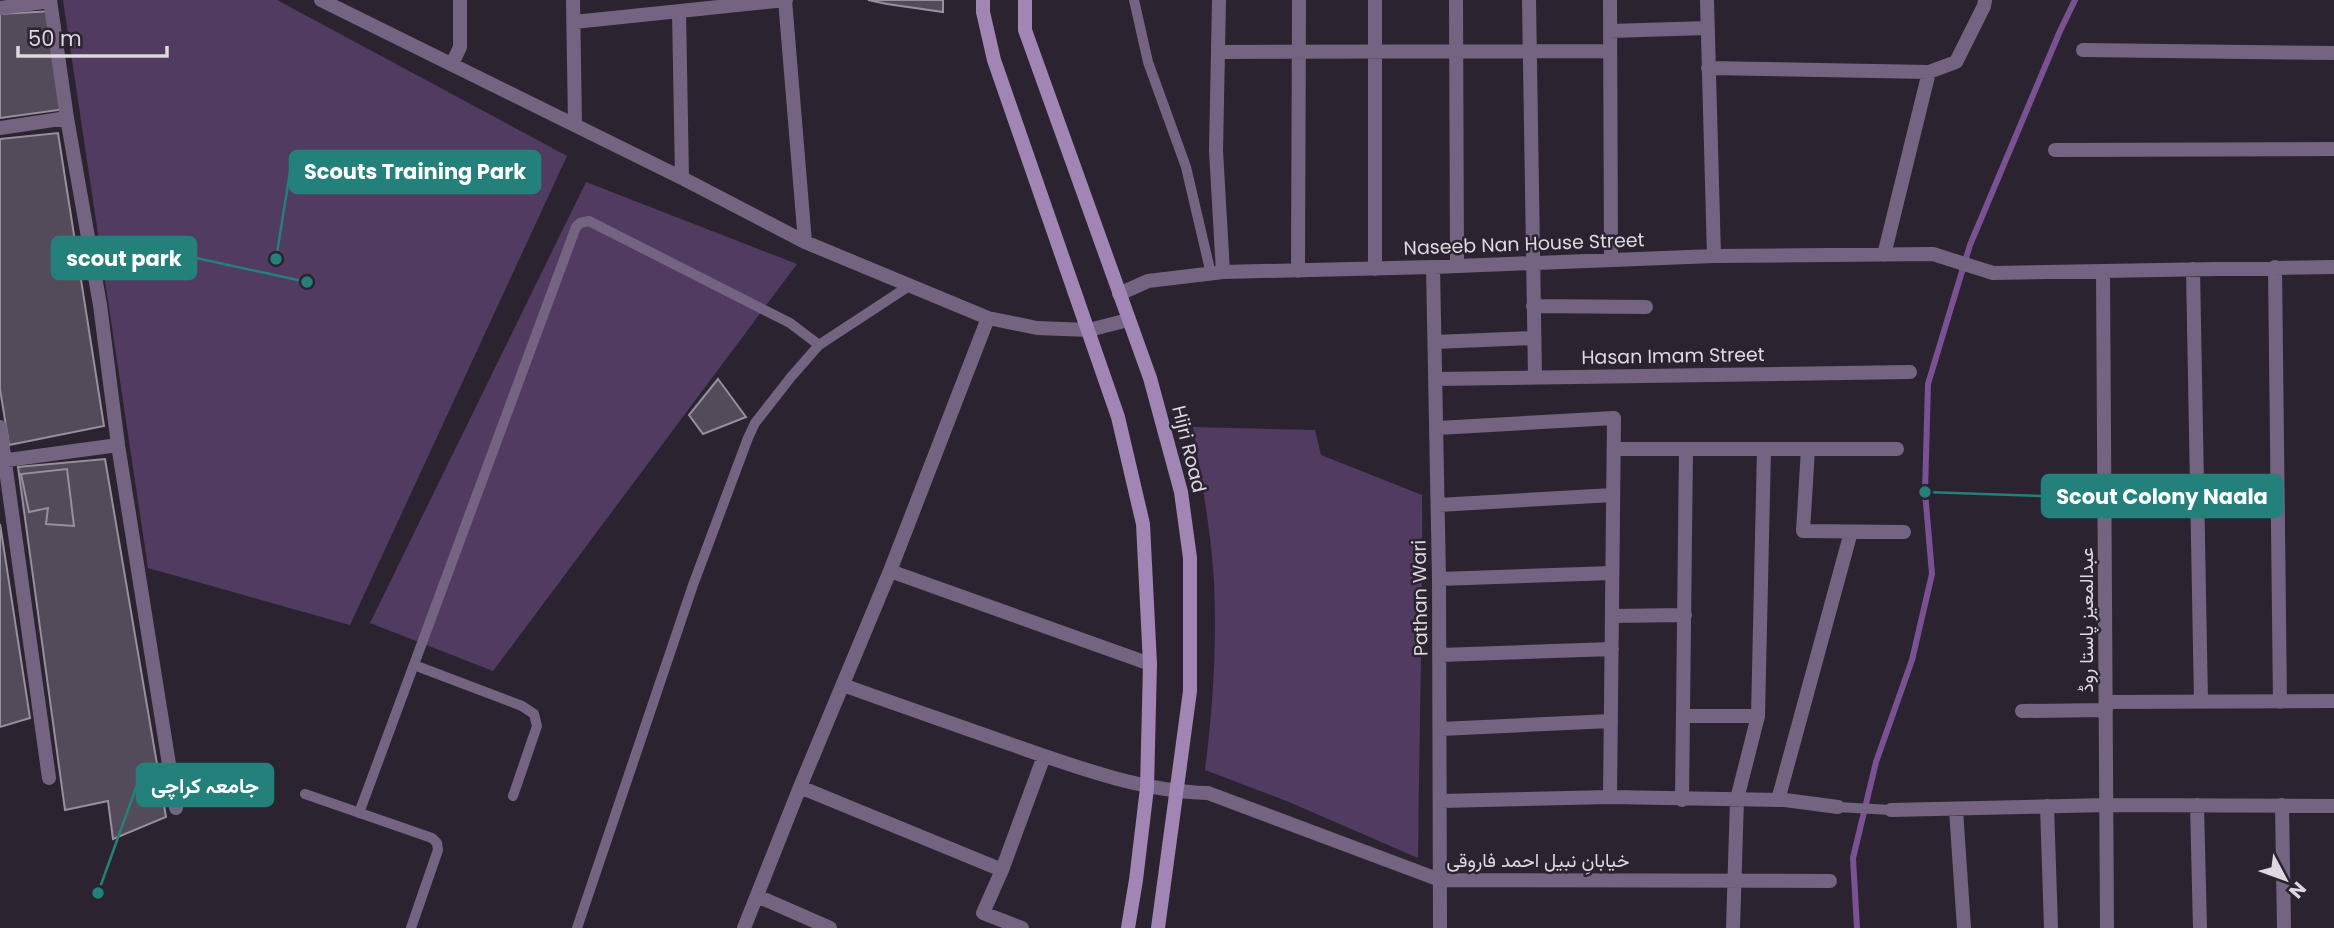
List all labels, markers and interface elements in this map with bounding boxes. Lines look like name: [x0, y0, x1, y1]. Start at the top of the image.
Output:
scale bar: [18, 14, 166, 58]
text: 50 m: [28, 24, 82, 53]
callout: Scouts Training Park: [290, 151, 540, 193]
text: Scouts Training Park: [304, 157, 526, 186]
street label: Naseeb Nan House Street: [1403, 226, 1645, 262]
callout: scout park: [52, 237, 196, 279]
text: scout park: [66, 244, 182, 273]
street label: Hasan Imam Street: [1581, 341, 1765, 371]
street label: Hijri Road: [1165, 403, 1213, 495]
callout: Scout Colony Naala: [2042, 475, 2282, 517]
text: Scout Colony Naala: [2056, 482, 2268, 511]
street label: Pathan Wari: [1405, 540, 1435, 656]
street label: عبدالمعیز پاستا روڈ: [2073, 547, 2100, 693]
callout: جامعہ کراچی: [137, 764, 273, 806]
text: جامعہ کراچی: [151, 771, 259, 800]
north arrow: [2250, 844, 2320, 914]
street label: خیابانِ نبیل احمد فاروقی: [1447, 847, 1630, 875]
text: N: [2283, 876, 2312, 904]

